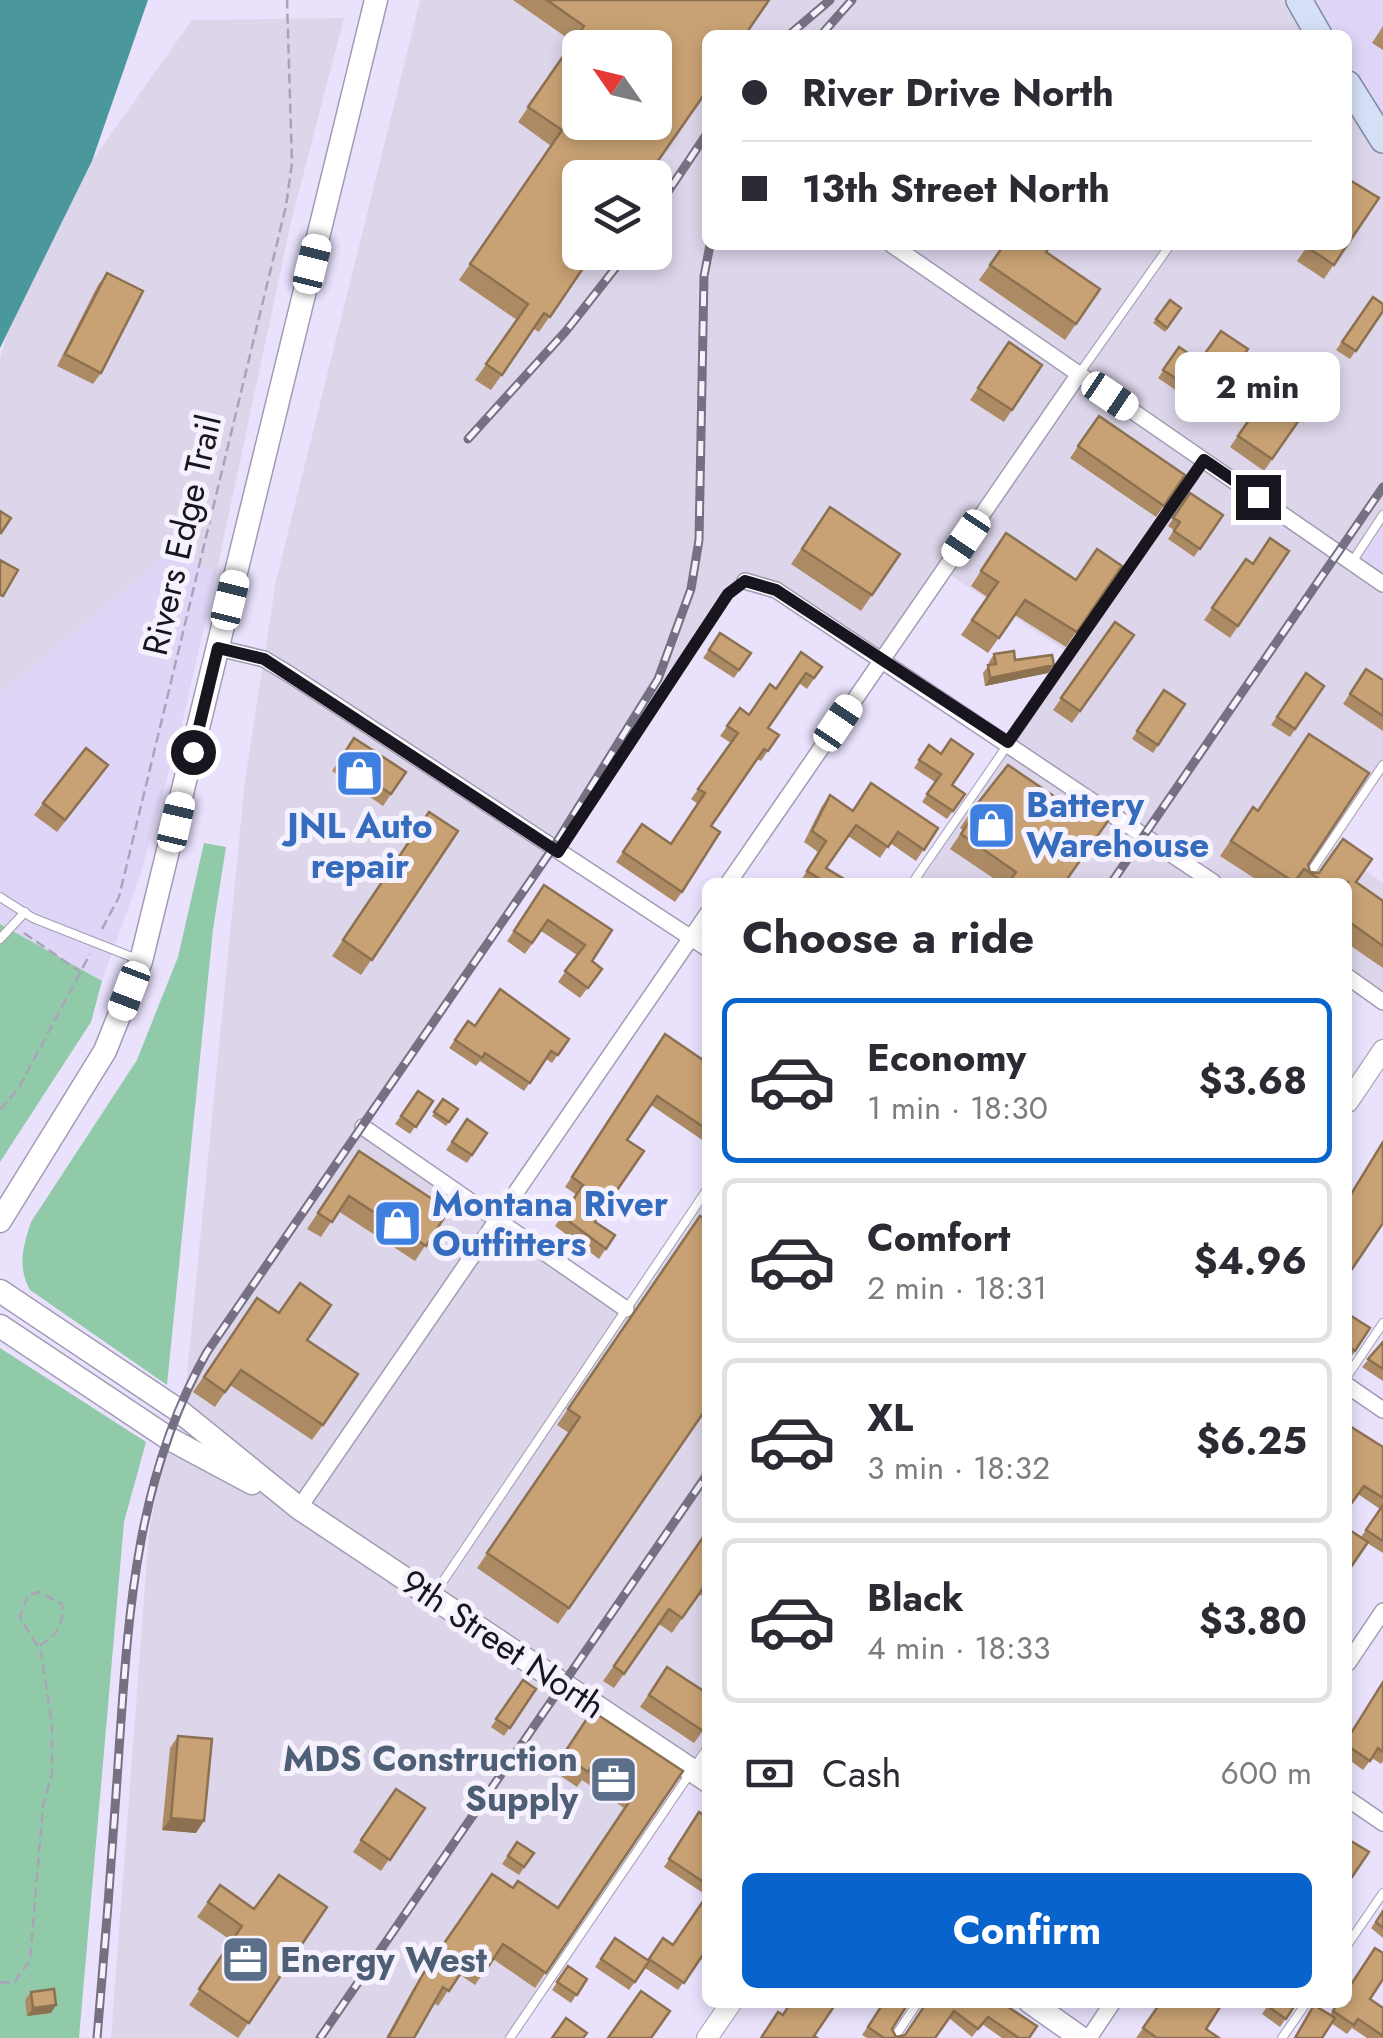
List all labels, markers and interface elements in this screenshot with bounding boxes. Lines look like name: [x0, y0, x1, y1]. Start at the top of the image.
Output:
north arrow: [562, 30, 672, 140]
map controls: [562, 30, 672, 270]
text: River Drive North: [802, 65, 1114, 120]
button: layers: [562, 160, 672, 270]
text: 13th Street North: [802, 161, 1110, 216]
car: [290, 231, 334, 297]
callout: 2 min: [1176, 352, 1340, 422]
text: 2 min: [1215, 364, 1300, 410]
car: [1077, 367, 1143, 425]
street label: Rivers Edge Trail: [130, 410, 234, 660]
route end: [1236, 475, 1281, 520]
car: [937, 505, 995, 571]
car: [208, 567, 252, 633]
car: [809, 690, 867, 756]
route start: [171, 730, 216, 775]
shop icon: JNL Auto repair: [334, 748, 386, 800]
place label: Battery Warehouse: [1026, 780, 1209, 870]
car: [155, 789, 197, 855]
shop icon: Battery Warehouse: [965, 799, 1017, 851]
place label: JNL Auto repair: [281, 801, 433, 891]
text: Choose a ride: [742, 905, 1034, 970]
car: [104, 958, 154, 1024]
text: Economy: [867, 1030, 1026, 1085]
icon: car: [747, 1036, 837, 1126]
text: $3.68: [1199, 1053, 1307, 1108]
text: 1 min · 18:30: [867, 1085, 1048, 1131]
place label: Montana River Outfitters: [432, 1179, 669, 1269]
shop icon: Montana River Outfitters: [371, 1198, 423, 1250]
text: Comfort: [867, 1210, 1010, 1265]
icon: car: [747, 1216, 837, 1306]
text: $4.96: [1194, 1233, 1307, 1288]
text: 2 min · 18:31: [867, 1265, 1047, 1311]
text: XL: [867, 1390, 913, 1445]
icon: car: [747, 1396, 837, 1486]
text: $6.25: [1196, 1413, 1307, 1468]
text: 3 min · 18:32: [867, 1445, 1050, 1491]
street label: 9th Street North: [391, 1557, 615, 1731]
text: Black: [867, 1570, 964, 1625]
icon: car: [747, 1576, 837, 1666]
text: $3.80: [1199, 1593, 1307, 1648]
text: 4 min · 18:33: [867, 1625, 1051, 1671]
place label: MDS Construction Supply: [283, 1734, 579, 1824]
icon: cash: [742, 1746, 797, 1801]
text: Cash: [822, 1746, 902, 1801]
text: 600 m: [1221, 1750, 1312, 1796]
office icon: MDS Construction Supply: [587, 1753, 639, 1805]
button: Confirm: [742, 1873, 1312, 1988]
office icon: Energy West: [219, 1934, 271, 1986]
place label: Energy West: [280, 1935, 487, 1985]

